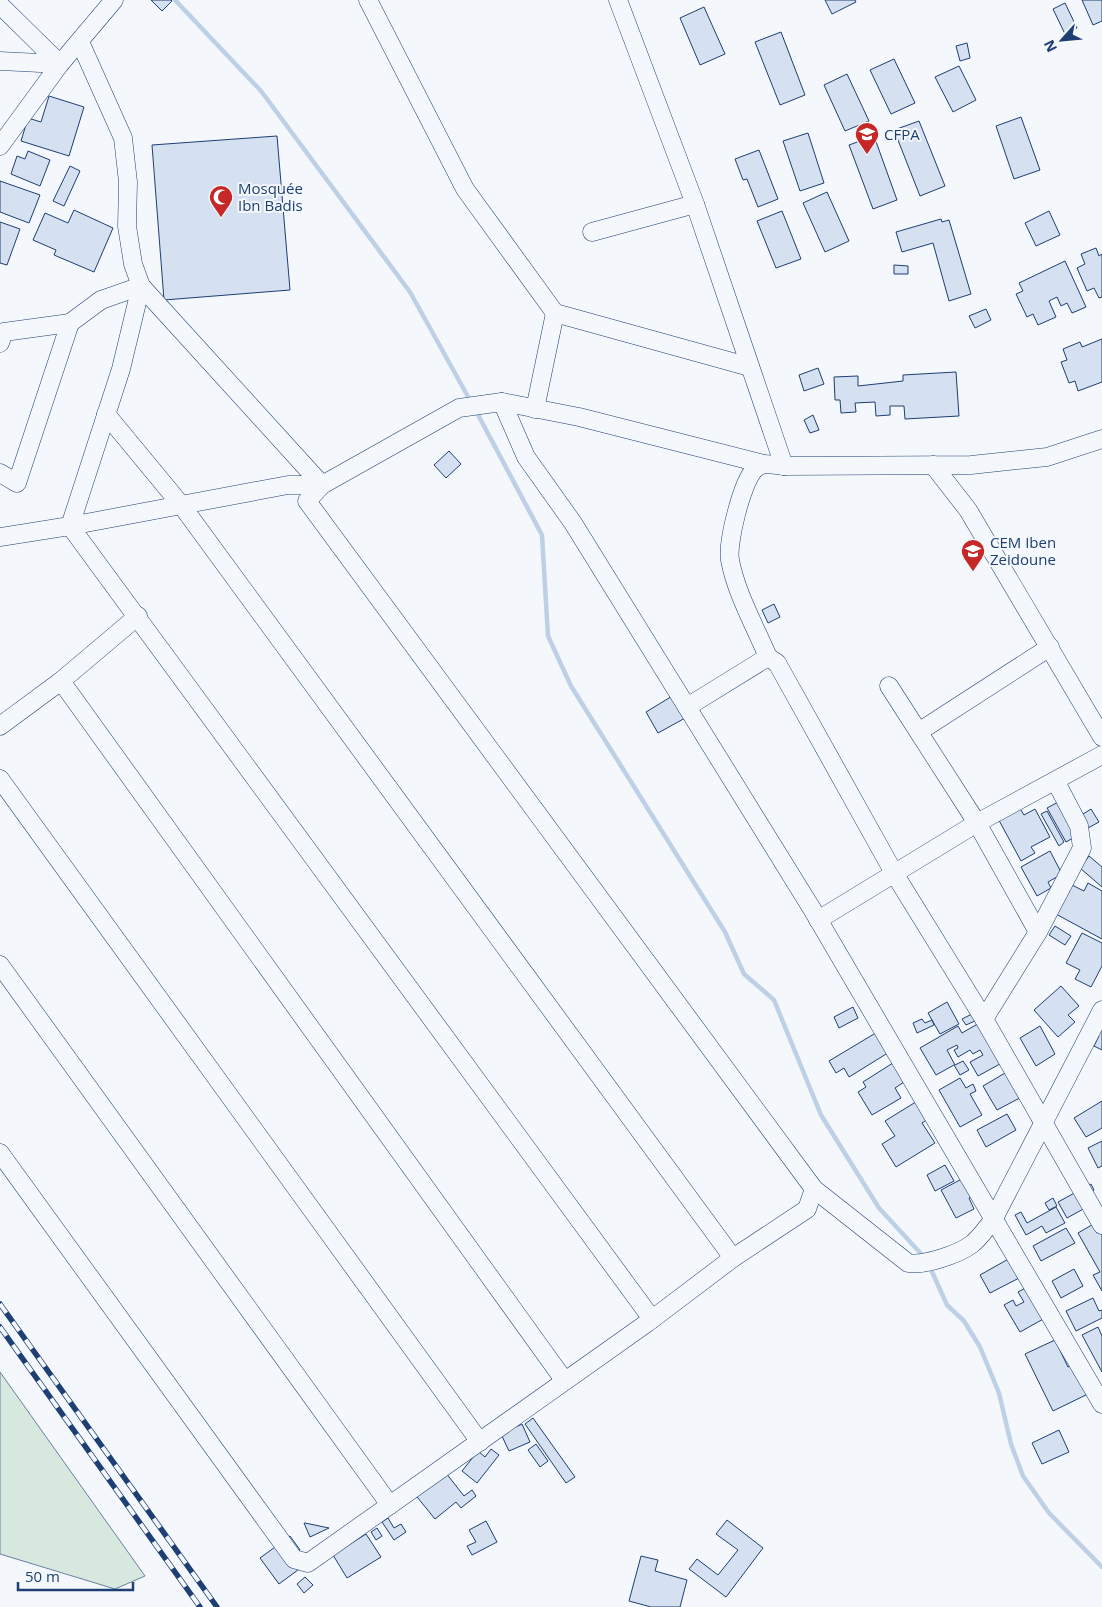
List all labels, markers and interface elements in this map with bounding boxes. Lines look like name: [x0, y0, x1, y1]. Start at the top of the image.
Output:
north arrow: [1037, 15, 1087, 65]
text: N: [1039, 37, 1061, 56]
school or university icon: CFPA: [854, 121, 880, 155]
place label: CFPA: [884, 124, 920, 144]
place label: Mosquée Ibn Badis: [238, 178, 303, 215]
mosque icon: Mosquée Ibn Badis: [208, 184, 234, 218]
place label: CEM Iben Zeidoune: [990, 532, 1056, 569]
school or university icon: CEM Iben Zeidoune: [960, 538, 986, 572]
scale bar: [18, 1560, 132, 1592]
text: 50 m: [25, 1566, 60, 1586]

